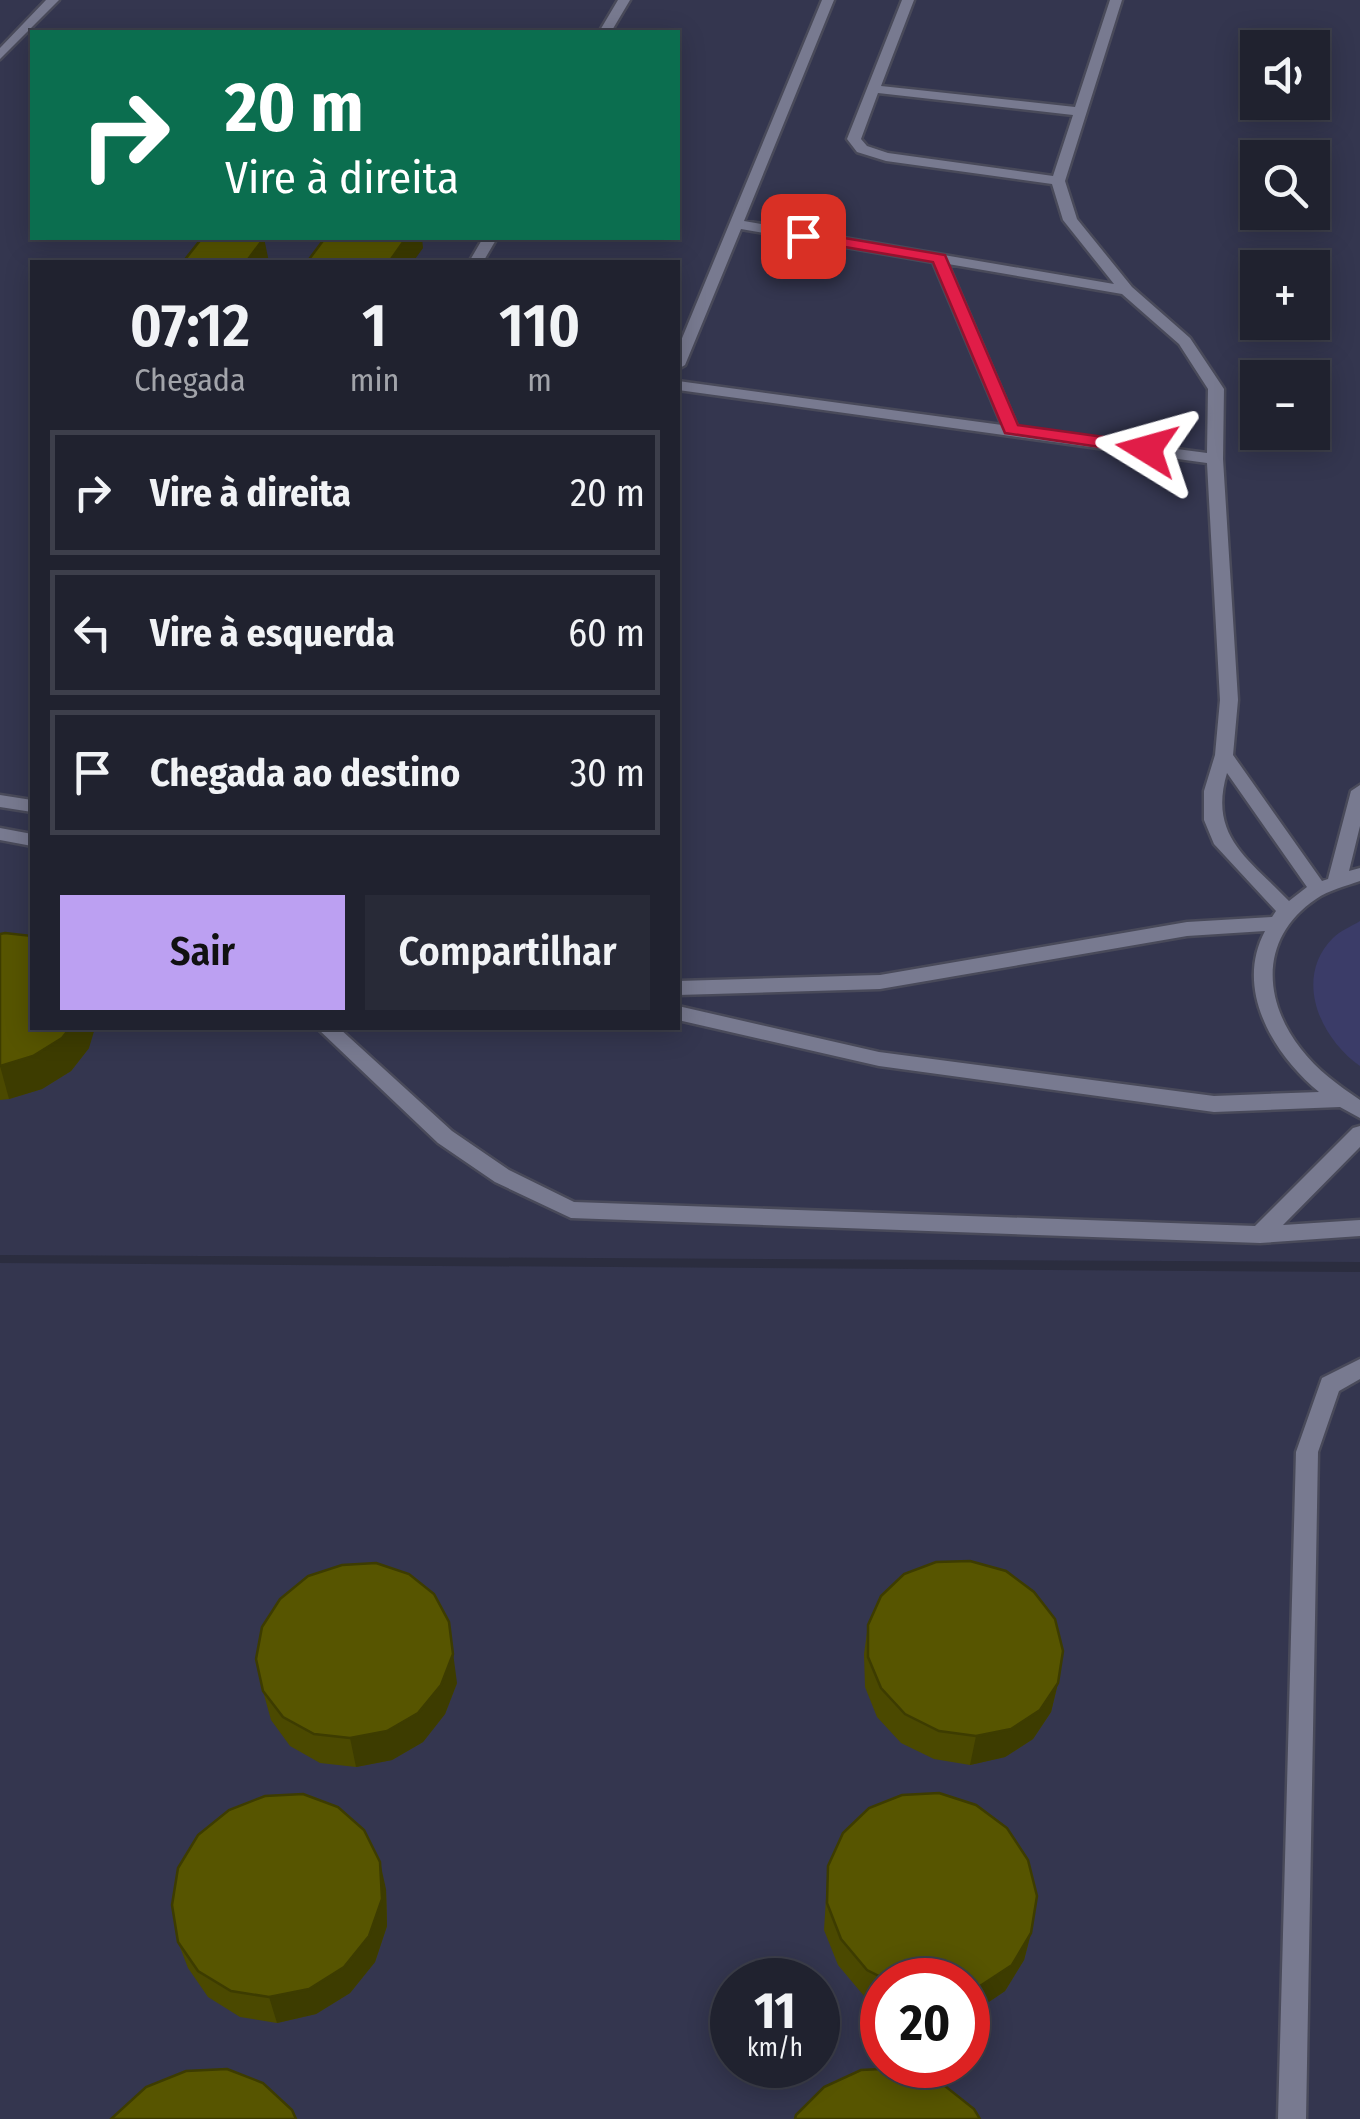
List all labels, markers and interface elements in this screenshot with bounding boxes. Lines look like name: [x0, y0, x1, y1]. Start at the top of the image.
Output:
map controls: [1240, 30, 1330, 450]
button: sound: [1240, 30, 1330, 120]
text: 20 m: [225, 66, 364, 150]
icon: right: [60, 70, 190, 200]
button: search: [1240, 140, 1330, 230]
text: Vire à direita: [225, 151, 459, 205]
pin: [761, 194, 846, 279]
icon: arrive: [776, 209, 831, 264]
button: +: [1240, 250, 1330, 340]
text: 07:12: [130, 290, 250, 362]
text: 1: [362, 290, 387, 362]
text: 110: [499, 290, 580, 362]
button: −: [1240, 360, 1330, 450]
text: Chegada: [134, 361, 246, 399]
text: min: [350, 361, 399, 399]
text: m: [527, 361, 552, 399]
position arrow: [1095, 397, 1199, 501]
icon: right: [65, 465, 120, 520]
text: Vire à direita: [150, 470, 351, 516]
text: 20 m: [570, 470, 645, 516]
icon: left: [65, 605, 120, 660]
text: Vire à esquerda: [150, 610, 395, 656]
text: 60 m: [568, 610, 645, 656]
icon: arrive: [65, 745, 120, 800]
text: Chegada ao destino: [150, 750, 460, 796]
text: 30 m: [570, 750, 645, 796]
button: Sair: [60, 895, 345, 1010]
button: Compartilhar: [365, 895, 650, 1010]
speed limit sign: 20: [860, 1958, 990, 2088]
text: 11: [754, 1981, 796, 2041]
text: km/h: [747, 2033, 803, 2063]

